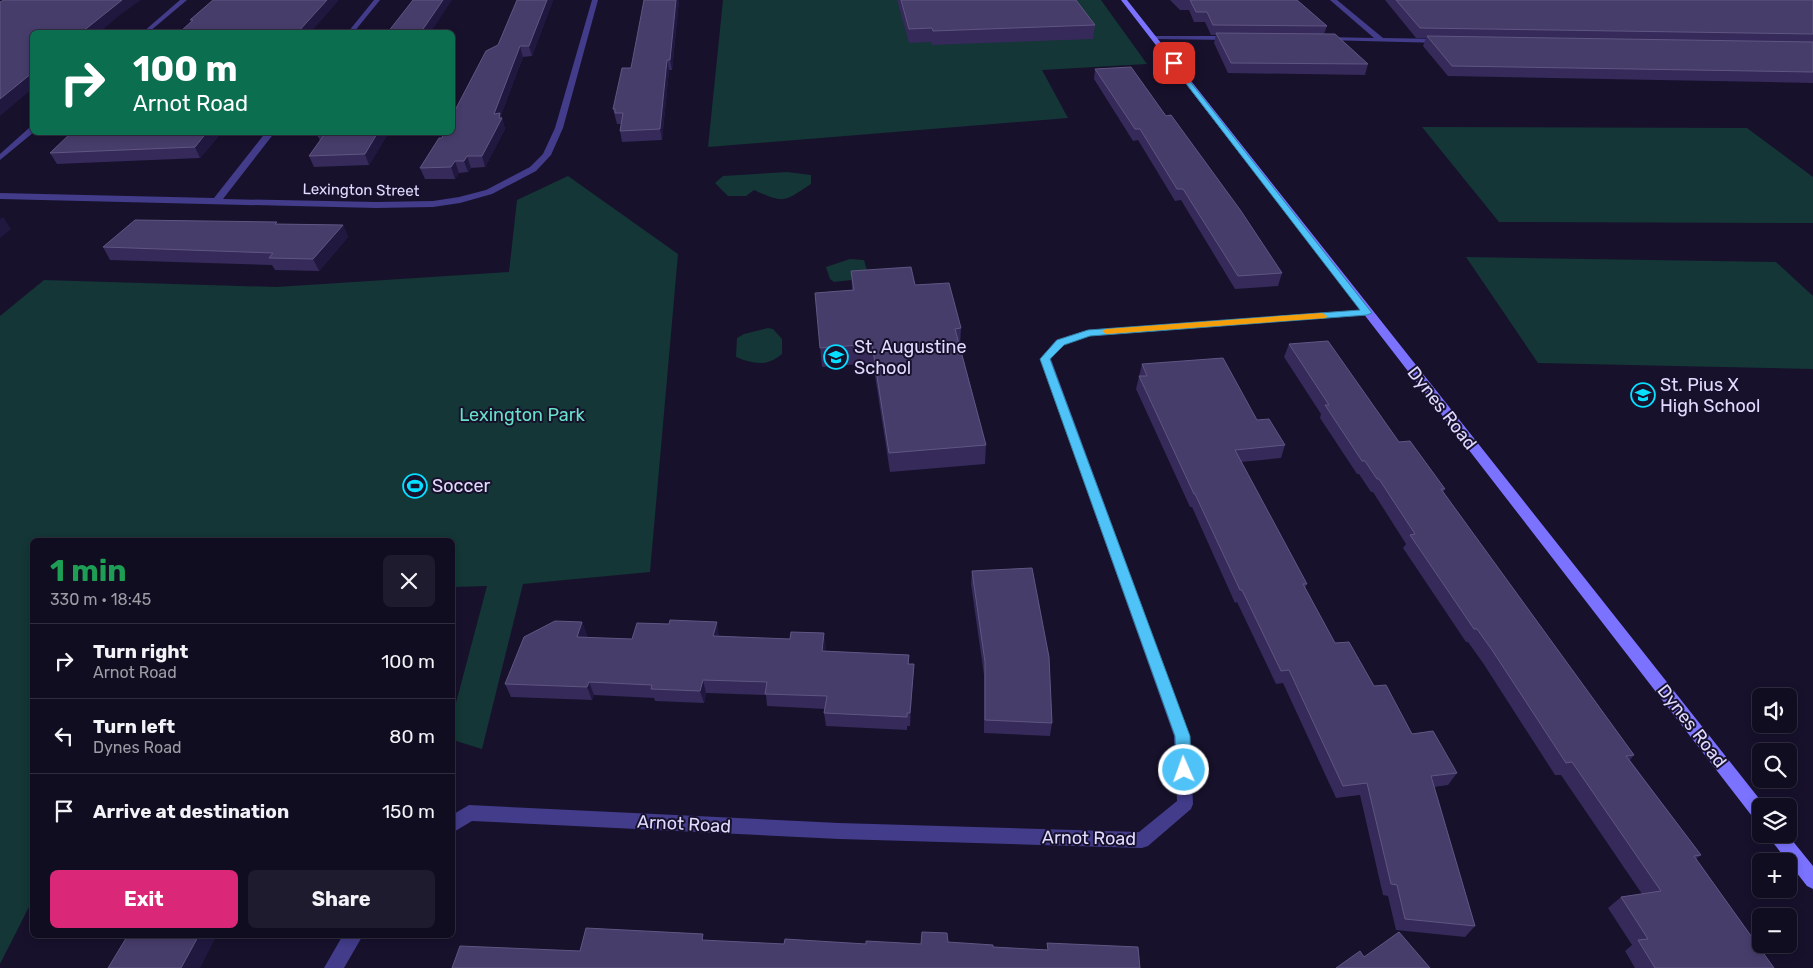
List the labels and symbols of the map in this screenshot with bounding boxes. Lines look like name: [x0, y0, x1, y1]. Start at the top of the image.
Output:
pin: [1153, 42, 1195, 84]
street label: Lexington Street: [302, 180, 420, 200]
place label: St. Augustine School: [854, 336, 967, 379]
school or university icon: St. Augustine School: [823, 344, 849, 370]
street label: Dynes Road: [1403, 362, 1481, 454]
place label: St. Pius X High School: [1660, 374, 1760, 417]
school or university icon: St. Pius X High School: [1630, 382, 1656, 408]
park label: Lexington Park: [459, 404, 586, 426]
sports icon: Soccer: [402, 473, 428, 499]
place label: Soccer: [432, 475, 490, 497]
street label: Dynes Road: [1653, 680, 1731, 772]
position arrow: [1157, 743, 1209, 795]
street label: Arnot Road: [636, 811, 732, 837]
street label: Arnot Road: [1042, 826, 1136, 850]

